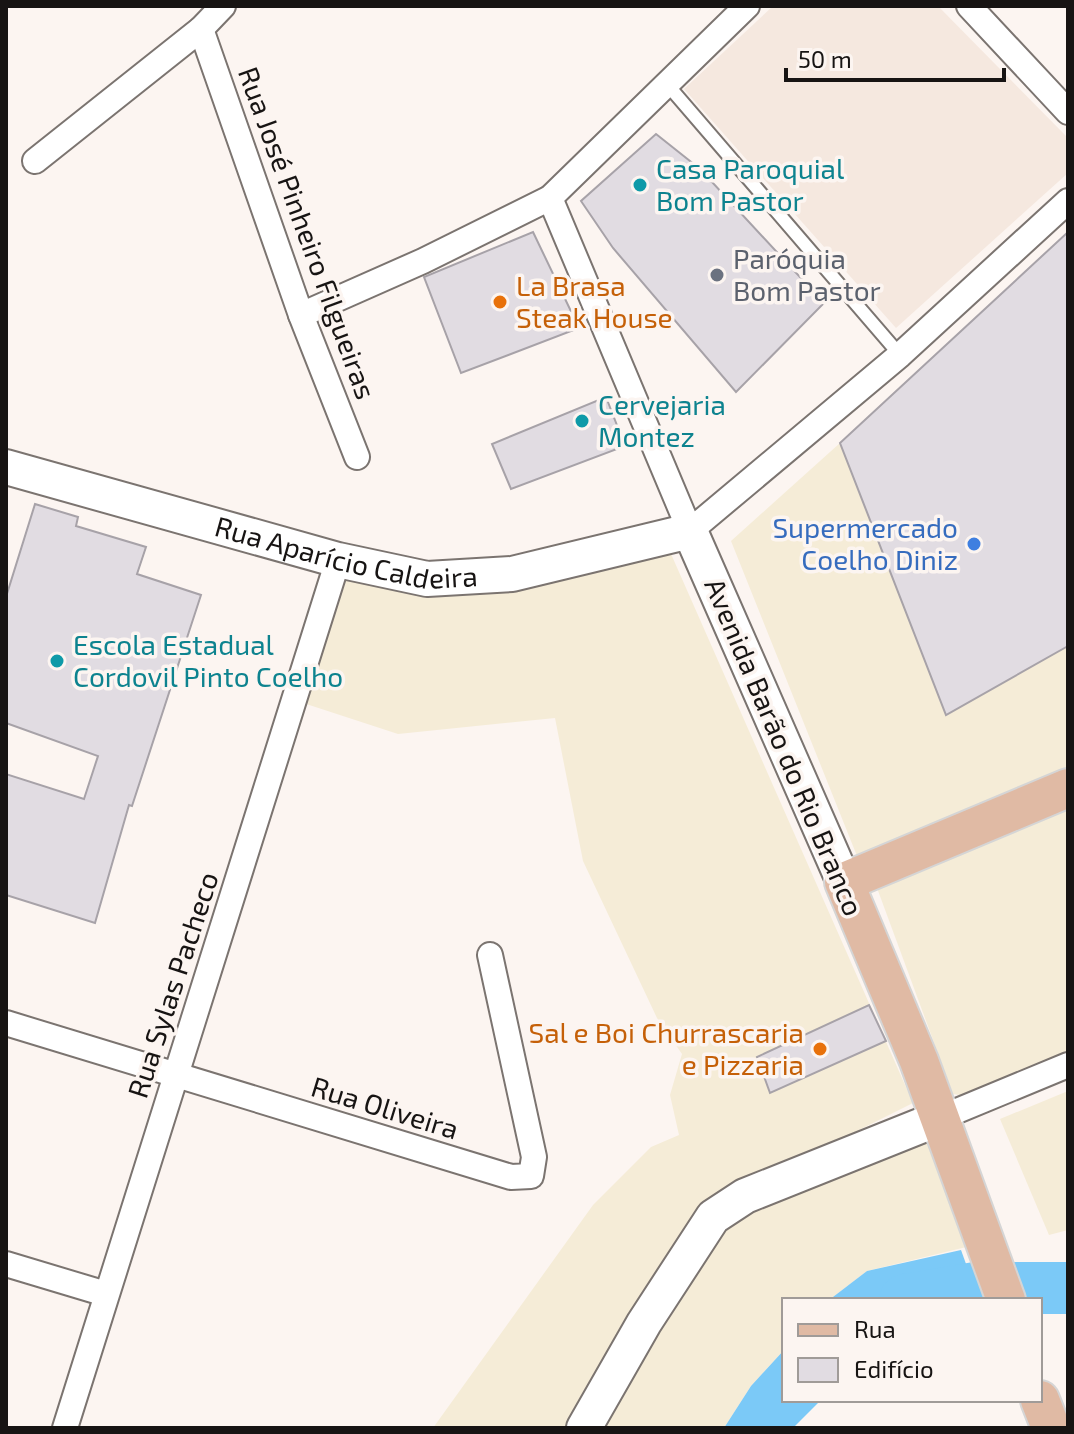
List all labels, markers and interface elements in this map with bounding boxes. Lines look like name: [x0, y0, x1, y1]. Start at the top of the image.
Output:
scale bar: [786, 32, 1004, 82]
text: 50 m: [798, 44, 852, 73]
street label: Rua José Pinheiro Filgueiras: [232, 62, 384, 403]
place label: Casa Paroquial Bom Pastor: [656, 151, 845, 217]
marker: Casa Paroquial Bom Pastor: [631, 176, 649, 194]
place label: Paróquia Bom Pastor: [733, 241, 881, 307]
marker: Paróquia Bom Pastor: [708, 266, 726, 284]
place label: La Brasa Steak House: [516, 268, 673, 334]
marker: La Brasa Steak House: [491, 293, 509, 311]
place label: Cervejaria Montez: [598, 387, 726, 453]
marker: Cervejaria Montez: [573, 412, 591, 430]
street label: Rua Aparício Caldeira: [211, 508, 478, 595]
place label: Supermercado Coelho Diniz: [772, 510, 958, 576]
marker: Supermercado Coelho Diniz: [965, 535, 983, 553]
street label: Avenida Barão do Rio Branco: [698, 573, 872, 920]
place label: Escola Estadual Cordovil Pinto Coelho: [73, 627, 343, 693]
marker: Escola Estadual Cordovil Pinto Coelho: [48, 652, 66, 670]
street label: Rua Sylas Pacheco: [119, 867, 225, 1102]
place label: Sal e Boi Churrascaria e Pizzaria: [528, 1015, 804, 1081]
marker: Sal e Boi Churrascaria e Pizzaria: [811, 1040, 829, 1058]
street label: Rua Oliveira: [308, 1069, 463, 1146]
legend: [782, 1298, 1042, 1402]
text: Rua: [854, 1314, 896, 1343]
text: Edifício: [854, 1354, 934, 1383]

